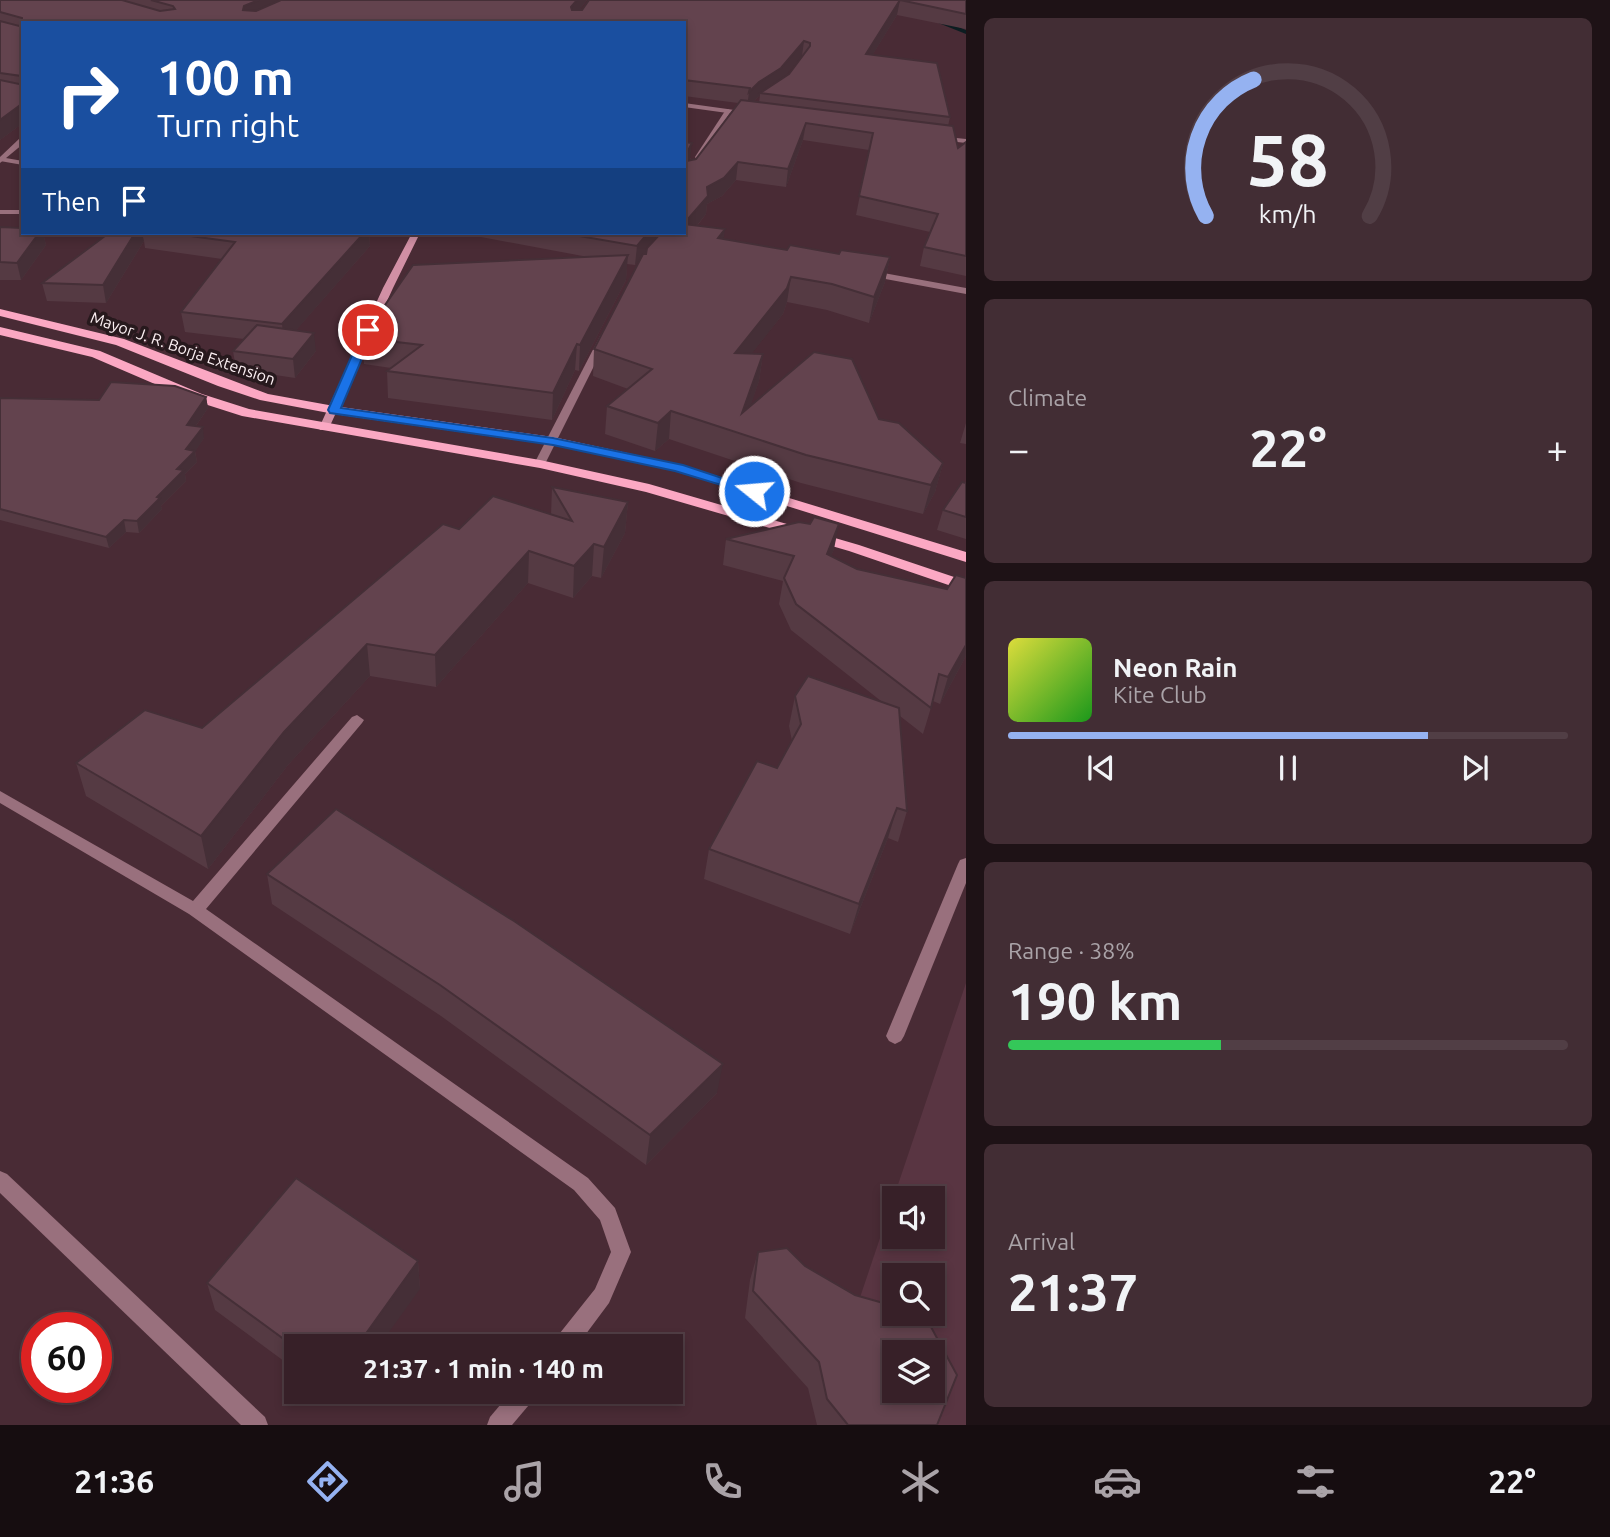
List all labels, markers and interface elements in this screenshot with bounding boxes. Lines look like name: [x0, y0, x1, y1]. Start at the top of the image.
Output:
icon: right: [42, 49, 133, 140]
text: 100 m: [157, 49, 294, 104]
text: Turn right: [157, 107, 299, 143]
text: 58: [1247, 118, 1329, 200]
icon: arrive: [115, 182, 153, 220]
text: Then: [42, 187, 101, 216]
text: km/h: [1259, 200, 1317, 228]
pin: [338, 300, 398, 360]
street label: Mayor J. R. Borja Extension: [88, 308, 278, 388]
icon: arrive: [349, 311, 387, 349]
text: Climate: [1008, 385, 1087, 410]
text: 22°: [1249, 419, 1327, 477]
text: −: [1008, 428, 1029, 470]
text: +: [1547, 428, 1568, 470]
position arrow: [717, 454, 791, 528]
text: Neon Rain: [1113, 653, 1238, 682]
text: Kite Club: [1113, 682, 1207, 707]
icon: previous: [1082, 749, 1120, 787]
icon: pause: [1269, 749, 1307, 787]
icon: next: [1456, 749, 1494, 787]
text: Range · 38%: [1008, 938, 1135, 963]
text: 190 km: [1008, 972, 1182, 1030]
map controls: [882, 1186, 945, 1403]
button: sound: [882, 1186, 945, 1249]
text: Arrival: [1008, 1229, 1075, 1254]
button: search: [882, 1263, 945, 1326]
text: 21:37: [1008, 1263, 1138, 1321]
speed limit sign: 60: [21, 1312, 112, 1403]
button: layers: [882, 1340, 945, 1403]
text: 21:37 · 1 min · 140 m: [363, 1354, 604, 1383]
icon: directions: [303, 1457, 352, 1506]
icon: music: [500, 1457, 549, 1506]
icon: phone: [698, 1457, 747, 1506]
icon: climate: [896, 1457, 945, 1506]
icon: car: [1093, 1457, 1142, 1506]
icon: filters: [1291, 1457, 1340, 1506]
text: 21:36: [74, 1463, 154, 1499]
text: 22°: [1488, 1463, 1536, 1499]

